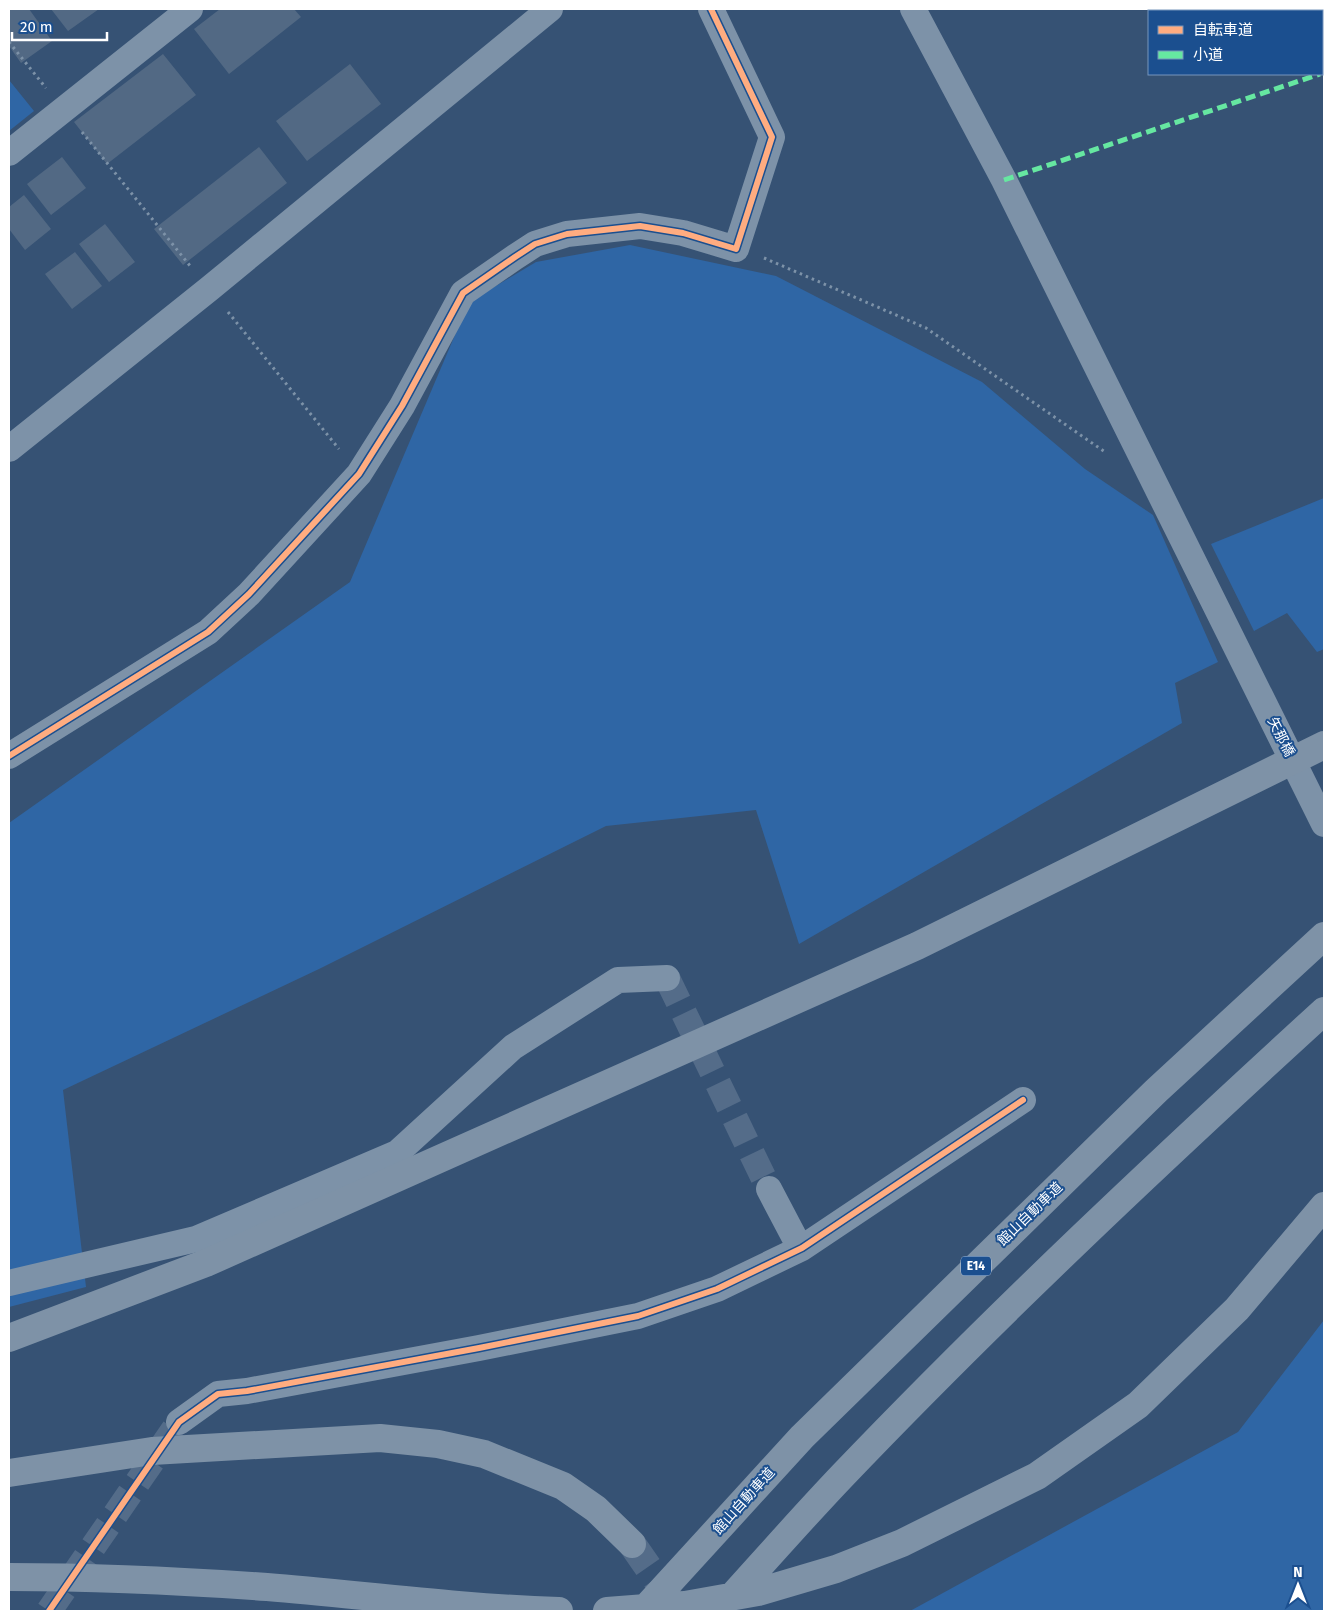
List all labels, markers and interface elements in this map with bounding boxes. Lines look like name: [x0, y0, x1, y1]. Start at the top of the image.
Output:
scale bar: [12, 10, 108, 42]
legend: [1148, 10, 1323, 75]
text: 20 m: [20, 18, 53, 36]
text: 自転車道: [1193, 21, 1253, 39]
text: 小道: [1193, 46, 1223, 64]
street label: 矢那橋: [1264, 714, 1298, 760]
street label: 館山自動車道: [994, 1179, 1066, 1249]
road number: E14: [961, 1256, 991, 1276]
street label: 館山自動車道: [710, 1464, 778, 1538]
north arrow: [1273, 1560, 1323, 1610]
text: N: [1293, 1564, 1303, 1581]

